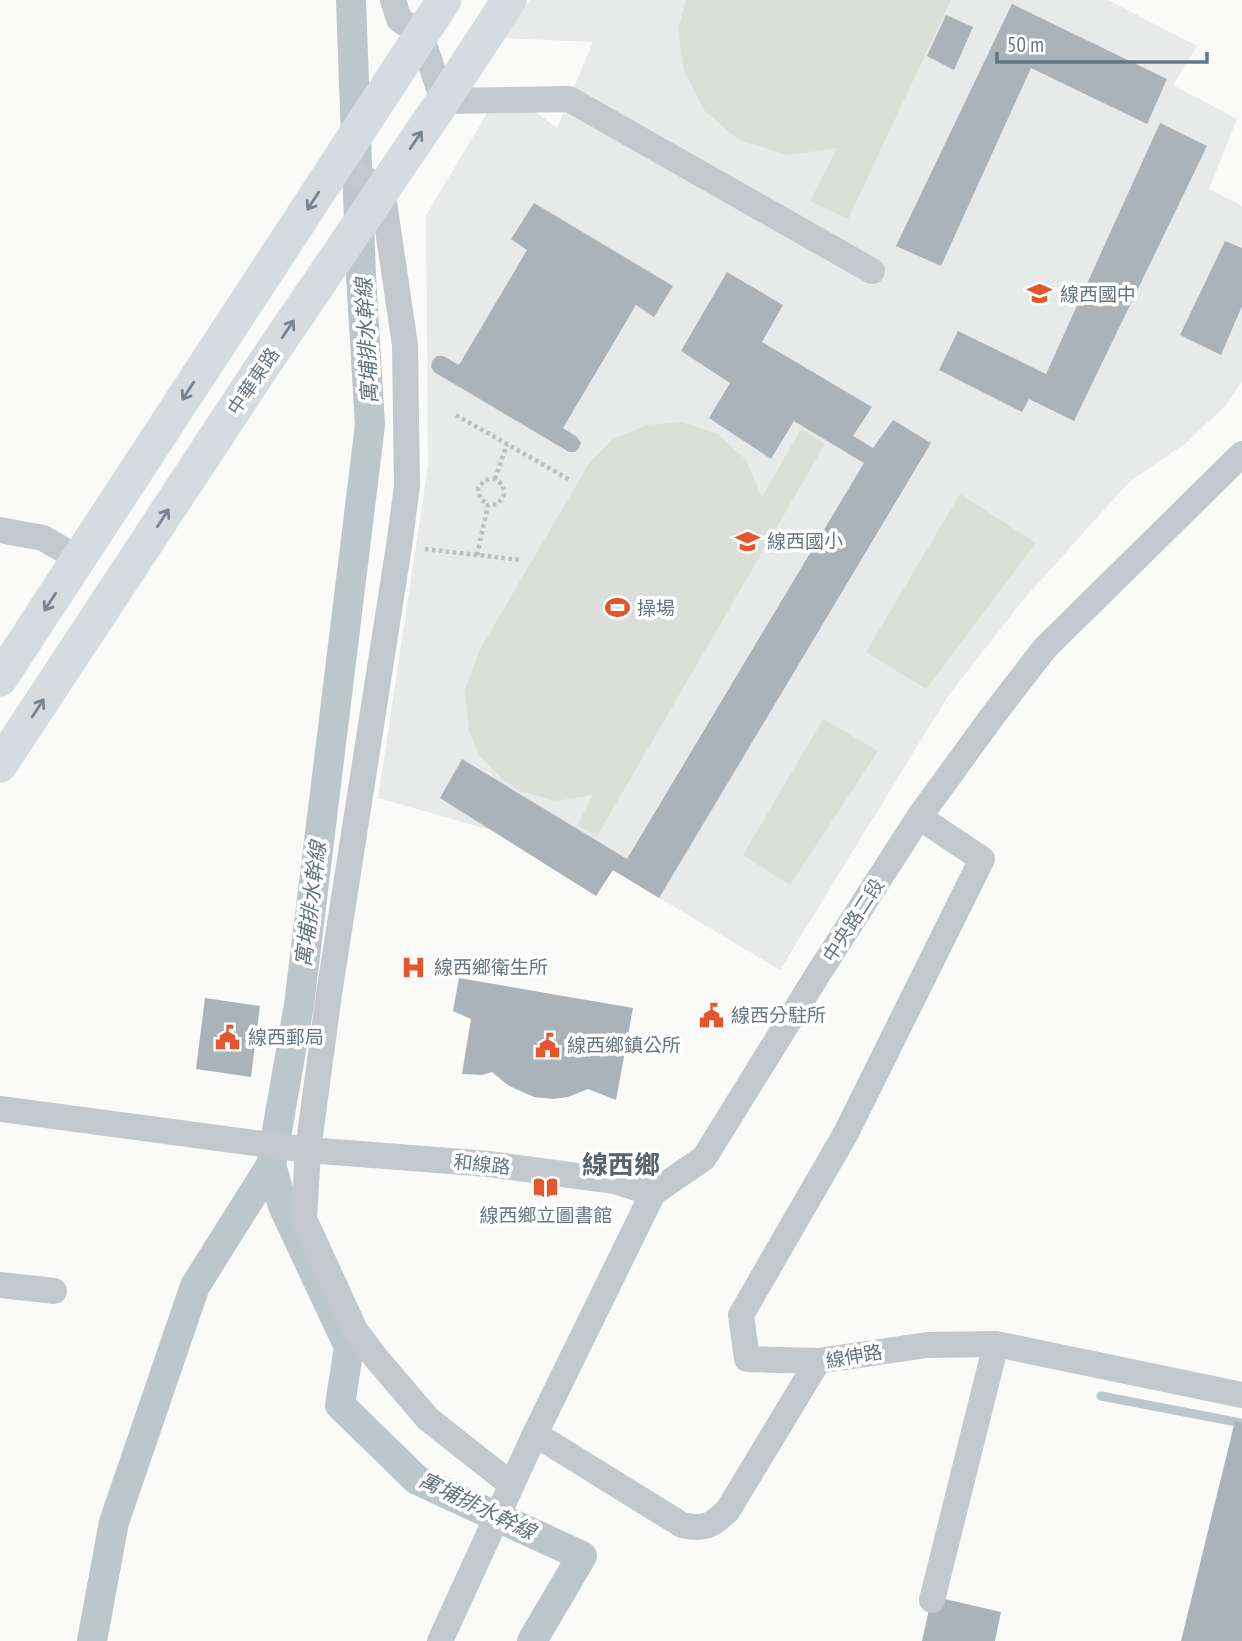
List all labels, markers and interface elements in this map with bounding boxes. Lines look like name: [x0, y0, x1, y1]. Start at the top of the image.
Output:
scale bar: [997, 21, 1207, 65]
text: 50 m: [1007, 31, 1044, 58]
one-way arrow: [409, 131, 423, 150]
one-way arrow: [306, 191, 320, 210]
water label: 寓埔排水幹線: [350, 275, 383, 405]
school or university icon: 線西國中: [1026, 280, 1054, 308]
place label: 線西國中: [1060, 282, 1136, 306]
one-way arrow: [281, 319, 295, 339]
street label: 中華東路: [222, 343, 284, 419]
one-way arrow: [181, 381, 195, 401]
one-way arrow: [155, 509, 170, 528]
school or university icon: 線西國小: [733, 527, 761, 555]
place label: 線西國小: [767, 529, 843, 553]
one-way arrow: [43, 592, 58, 611]
sports icon: 操場: [603, 594, 631, 622]
place label: 操場: [637, 596, 675, 620]
one-way arrow: [30, 699, 45, 718]
water label: 寓埔排水幹線: [289, 838, 332, 968]
street label: 中央路二段: [817, 874, 889, 966]
hospital icon: 線西鄉衛生所: [400, 953, 428, 981]
place label: 線西鄉衛生所: [434, 955, 548, 979]
public building icon: 線西分駐所: [697, 1001, 725, 1029]
place label: 線西分駐所: [731, 1003, 826, 1027]
public building icon: 線西郵局: [214, 1023, 242, 1051]
place label: 線西郵局: [248, 1025, 324, 1049]
public building icon: 線西鄉鎮公所: [533, 1031, 561, 1059]
place label: 線西鄉鎮公所: [567, 1033, 681, 1057]
district label: 線西鄉: [582, 1148, 660, 1181]
street label: 和線路: [452, 1149, 512, 1179]
library icon: 線西鄉立圖書館: [532, 1173, 560, 1201]
place label: 線西鄉立圖書館: [479, 1203, 613, 1227]
street label: 線伸路: [824, 1339, 884, 1373]
water label: 寓埔排水幹線: [415, 1466, 542, 1546]

